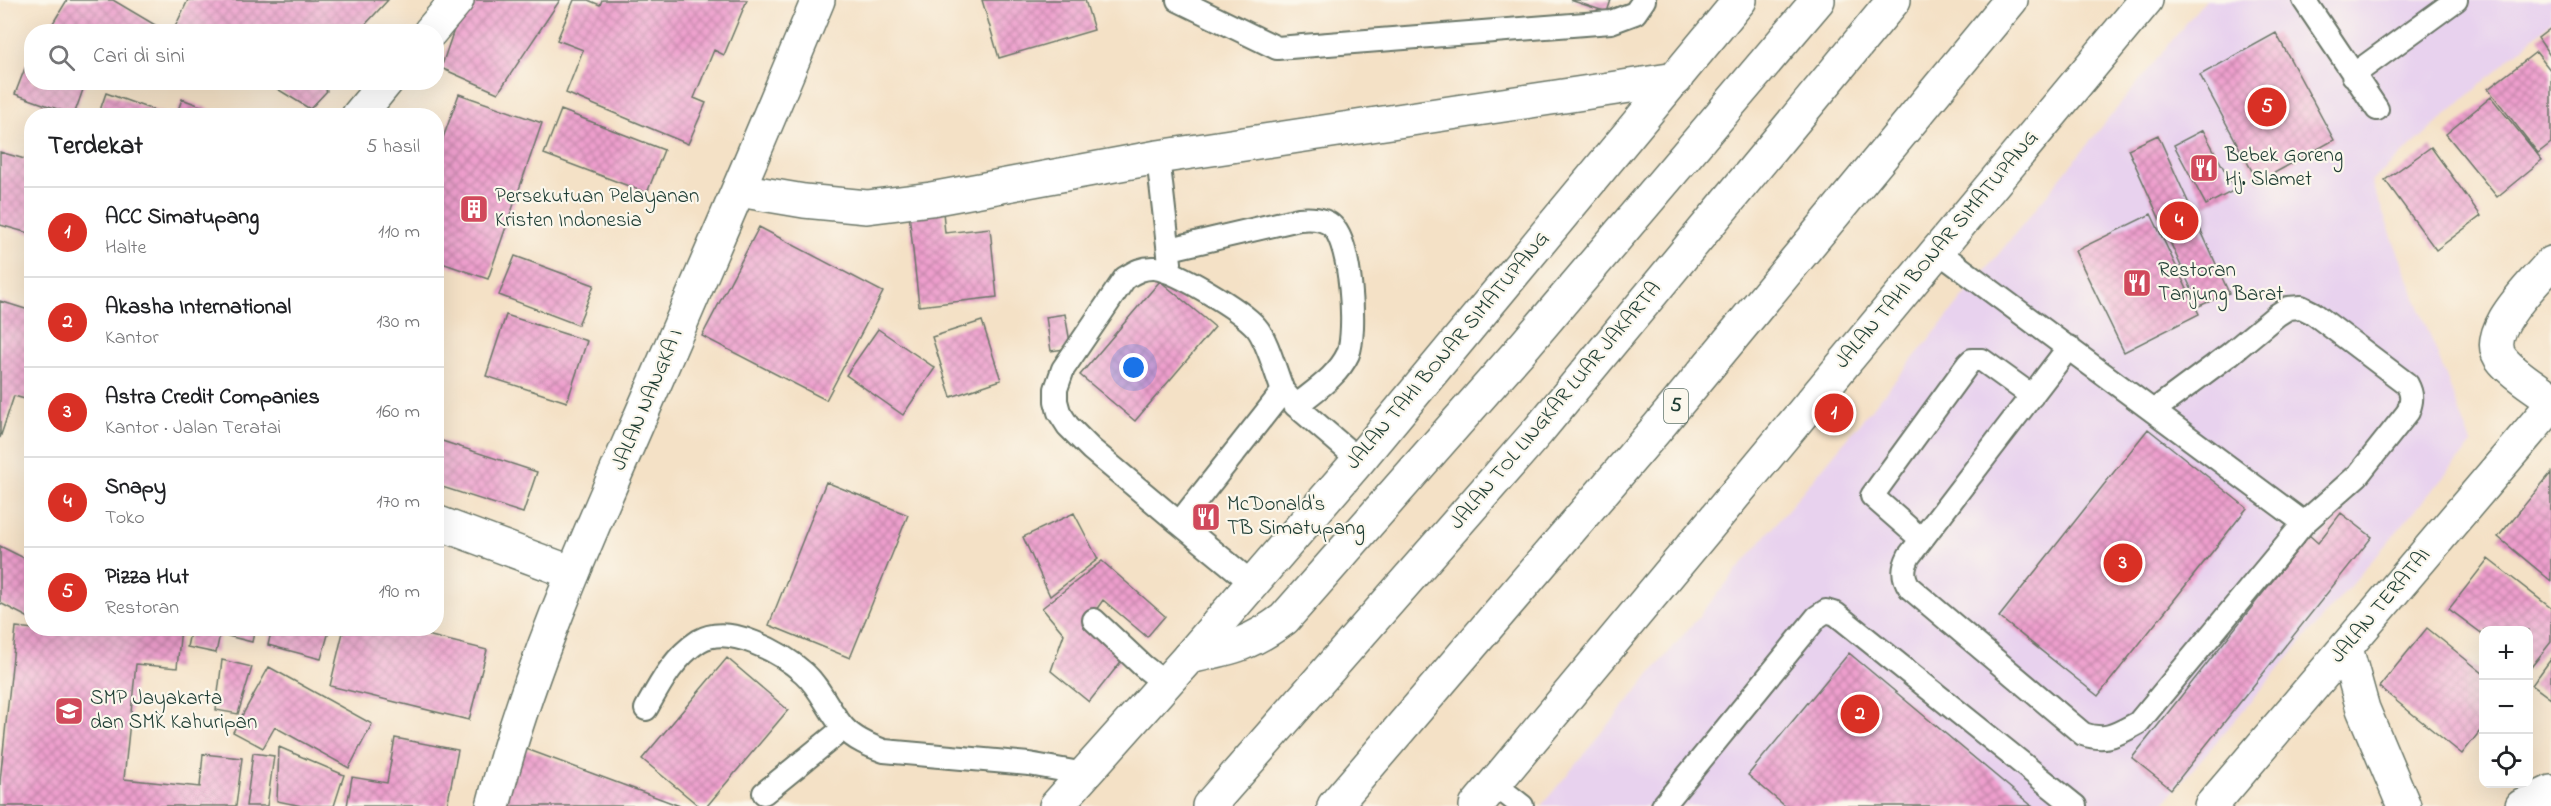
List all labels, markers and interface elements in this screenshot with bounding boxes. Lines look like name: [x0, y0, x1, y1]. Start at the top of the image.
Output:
search box: [24, 24, 444, 90]
icon: search: [45, 41, 78, 74]
text: Cari di sini: [93, 41, 185, 73]
pin: 5: [2248, 84, 2286, 130]
street label: JALAN TAHI BONAR SIMATUPANG: [1828, 124, 2046, 376]
text: Terdekat: [48, 128, 143, 166]
text: 5 hasil: [366, 133, 420, 162]
place label: Bebek Goreng Hj. Slamet: [2224, 141, 2343, 195]
restaurant icon: Bebek Goreng Hj. Slamet: [2188, 152, 2220, 184]
place label: Persekutuan Pelayanan Kristen Indonesia: [495, 182, 699, 236]
building icon: Persekutuan Pelayanan Kristen Indonesia: [458, 193, 490, 225]
pin: 4: [2160, 198, 2198, 244]
text: ACC Simatupang: [105, 202, 259, 234]
text: 1: [64, 218, 71, 247]
text: 110 m: [378, 218, 420, 247]
street label: JALAN TAHI BONAR SIMATUPANG: [1339, 225, 1557, 477]
text: Halte: [105, 234, 146, 263]
place label: Restoran Tanjung Barat: [2158, 256, 2283, 312]
restaurant icon: Restoran Tanjung Barat: [2121, 267, 2153, 299]
street label: JALAN TOL LINGKAR LUAR JAKARTA: [1443, 275, 1669, 537]
text: Akasha International: [105, 292, 291, 324]
text: 2: [63, 308, 72, 337]
text: 130 m: [376, 308, 420, 337]
text: Kantor: [105, 324, 159, 353]
street label: JALAN NANGKA I: [605, 325, 691, 475]
your location: [1119, 353, 1148, 382]
text: Astra Credit Companies: [105, 382, 320, 414]
road number: 5: [1664, 389, 1688, 423]
pin: 1: [1814, 390, 1854, 436]
text: 3: [63, 398, 72, 427]
text: 160 m: [376, 398, 420, 427]
text: Kantor · Jalan Teratai: [105, 414, 281, 443]
text: Snapy: [105, 472, 166, 504]
text: 4: [63, 488, 72, 517]
text: 170 m: [376, 488, 420, 517]
place label: McDonald's TB Simatupang: [1227, 490, 1365, 546]
restaurant icon: McDonald's TB Simatupang: [1190, 501, 1222, 533]
text: Toko: [105, 504, 145, 533]
pin: 3: [2104, 540, 2142, 586]
street label: JALAN TERATAI: [2324, 542, 2438, 670]
text: Pizza Hut: [105, 562, 189, 594]
text: 5: [62, 578, 73, 607]
text: 190 m: [378, 578, 420, 607]
text: Restoran: [105, 594, 179, 623]
map controls: [2479, 626, 2533, 788]
button: +: [2479, 626, 2533, 680]
button: −: [2479, 680, 2533, 734]
place label: SMP Jayakarta dan SMK Kahuripan: [90, 684, 257, 738]
pin: 2: [1840, 692, 1880, 736]
school or university icon: SMP Jayakarta dan SMK Kahuripan: [53, 695, 85, 727]
button: locate: [2479, 734, 2533, 788]

